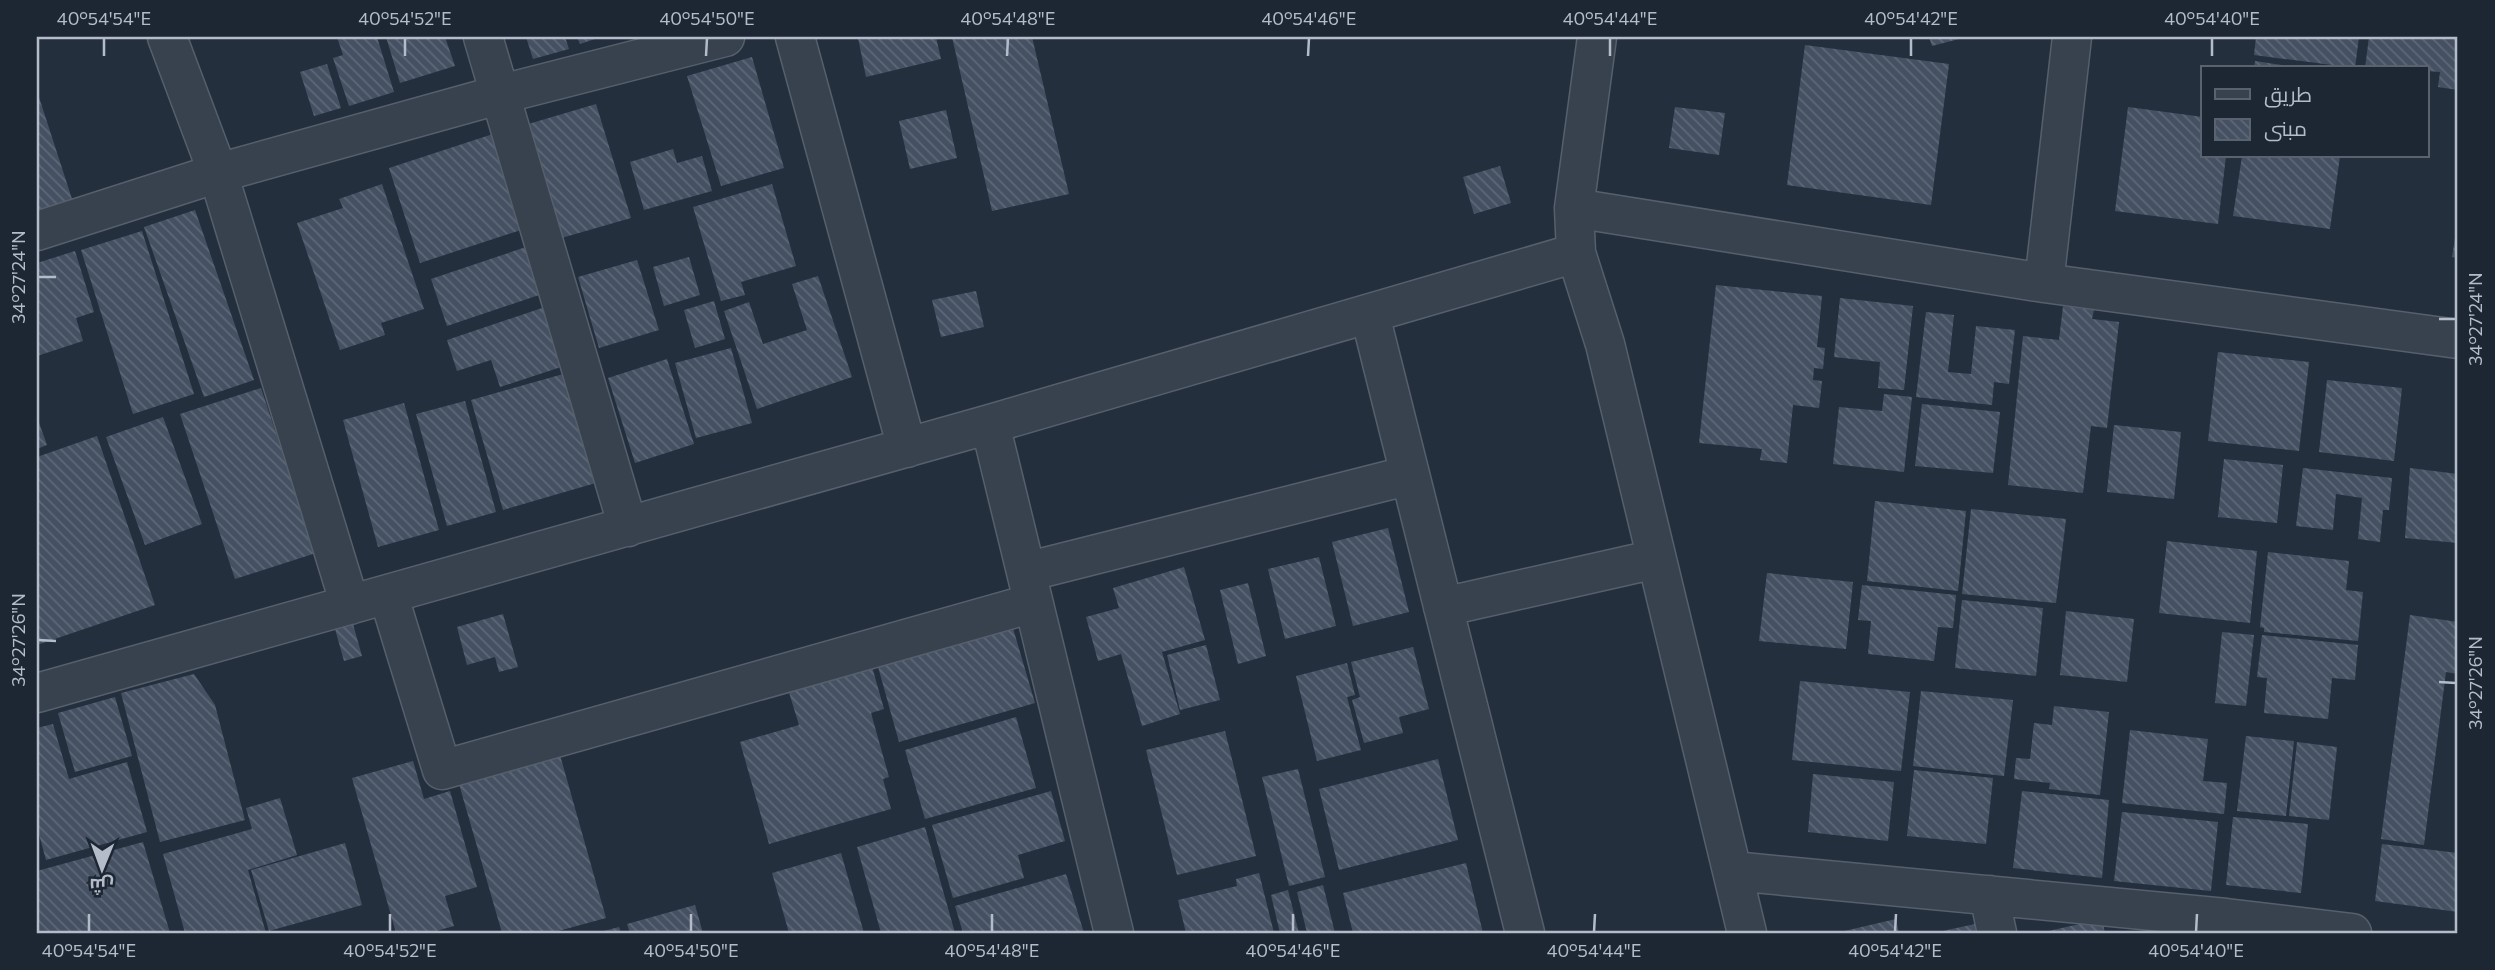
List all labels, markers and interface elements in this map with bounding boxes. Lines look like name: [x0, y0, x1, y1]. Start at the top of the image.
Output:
text: 40°54'54"E: [57, 7, 151, 29]
text: 40°54'52"E: [358, 7, 452, 29]
text: 40°54'50"E: [659, 7, 755, 29]
text: 40°54'48"E: [961, 7, 1055, 29]
text: 40°54'46"E: [1262, 7, 1356, 29]
text: 40°54'44"E: [1563, 7, 1657, 29]
text: 40°54'42"E: [1864, 7, 1958, 29]
text: 40°54'40"E: [2164, 7, 2260, 29]
legend: [2201, 66, 2428, 158]
text: طريق: [2264, 81, 2312, 108]
text: مبنى: [2264, 115, 2307, 142]
text: 34°27'24"N: [7, 230, 29, 324]
text: 34°27'24"N: [2464, 272, 2486, 366]
text: 34°27'26"N: [7, 593, 29, 687]
text: 34°27'26"N: [2464, 636, 2486, 730]
north arrow: [66, 834, 136, 904]
text: ش: [89, 874, 114, 898]
text: 40°54'54"E: [42, 939, 136, 961]
text: 40°54'52"E: [343, 939, 437, 961]
text: 40°54'50"E: [643, 939, 739, 961]
text: 40°54'48"E: [945, 939, 1039, 961]
text: 40°54'46"E: [1246, 939, 1340, 961]
text: 40°54'44"E: [1547, 939, 1641, 961]
text: 40°54'42"E: [1848, 939, 1942, 961]
text: 40°54'40"E: [2148, 939, 2244, 961]

